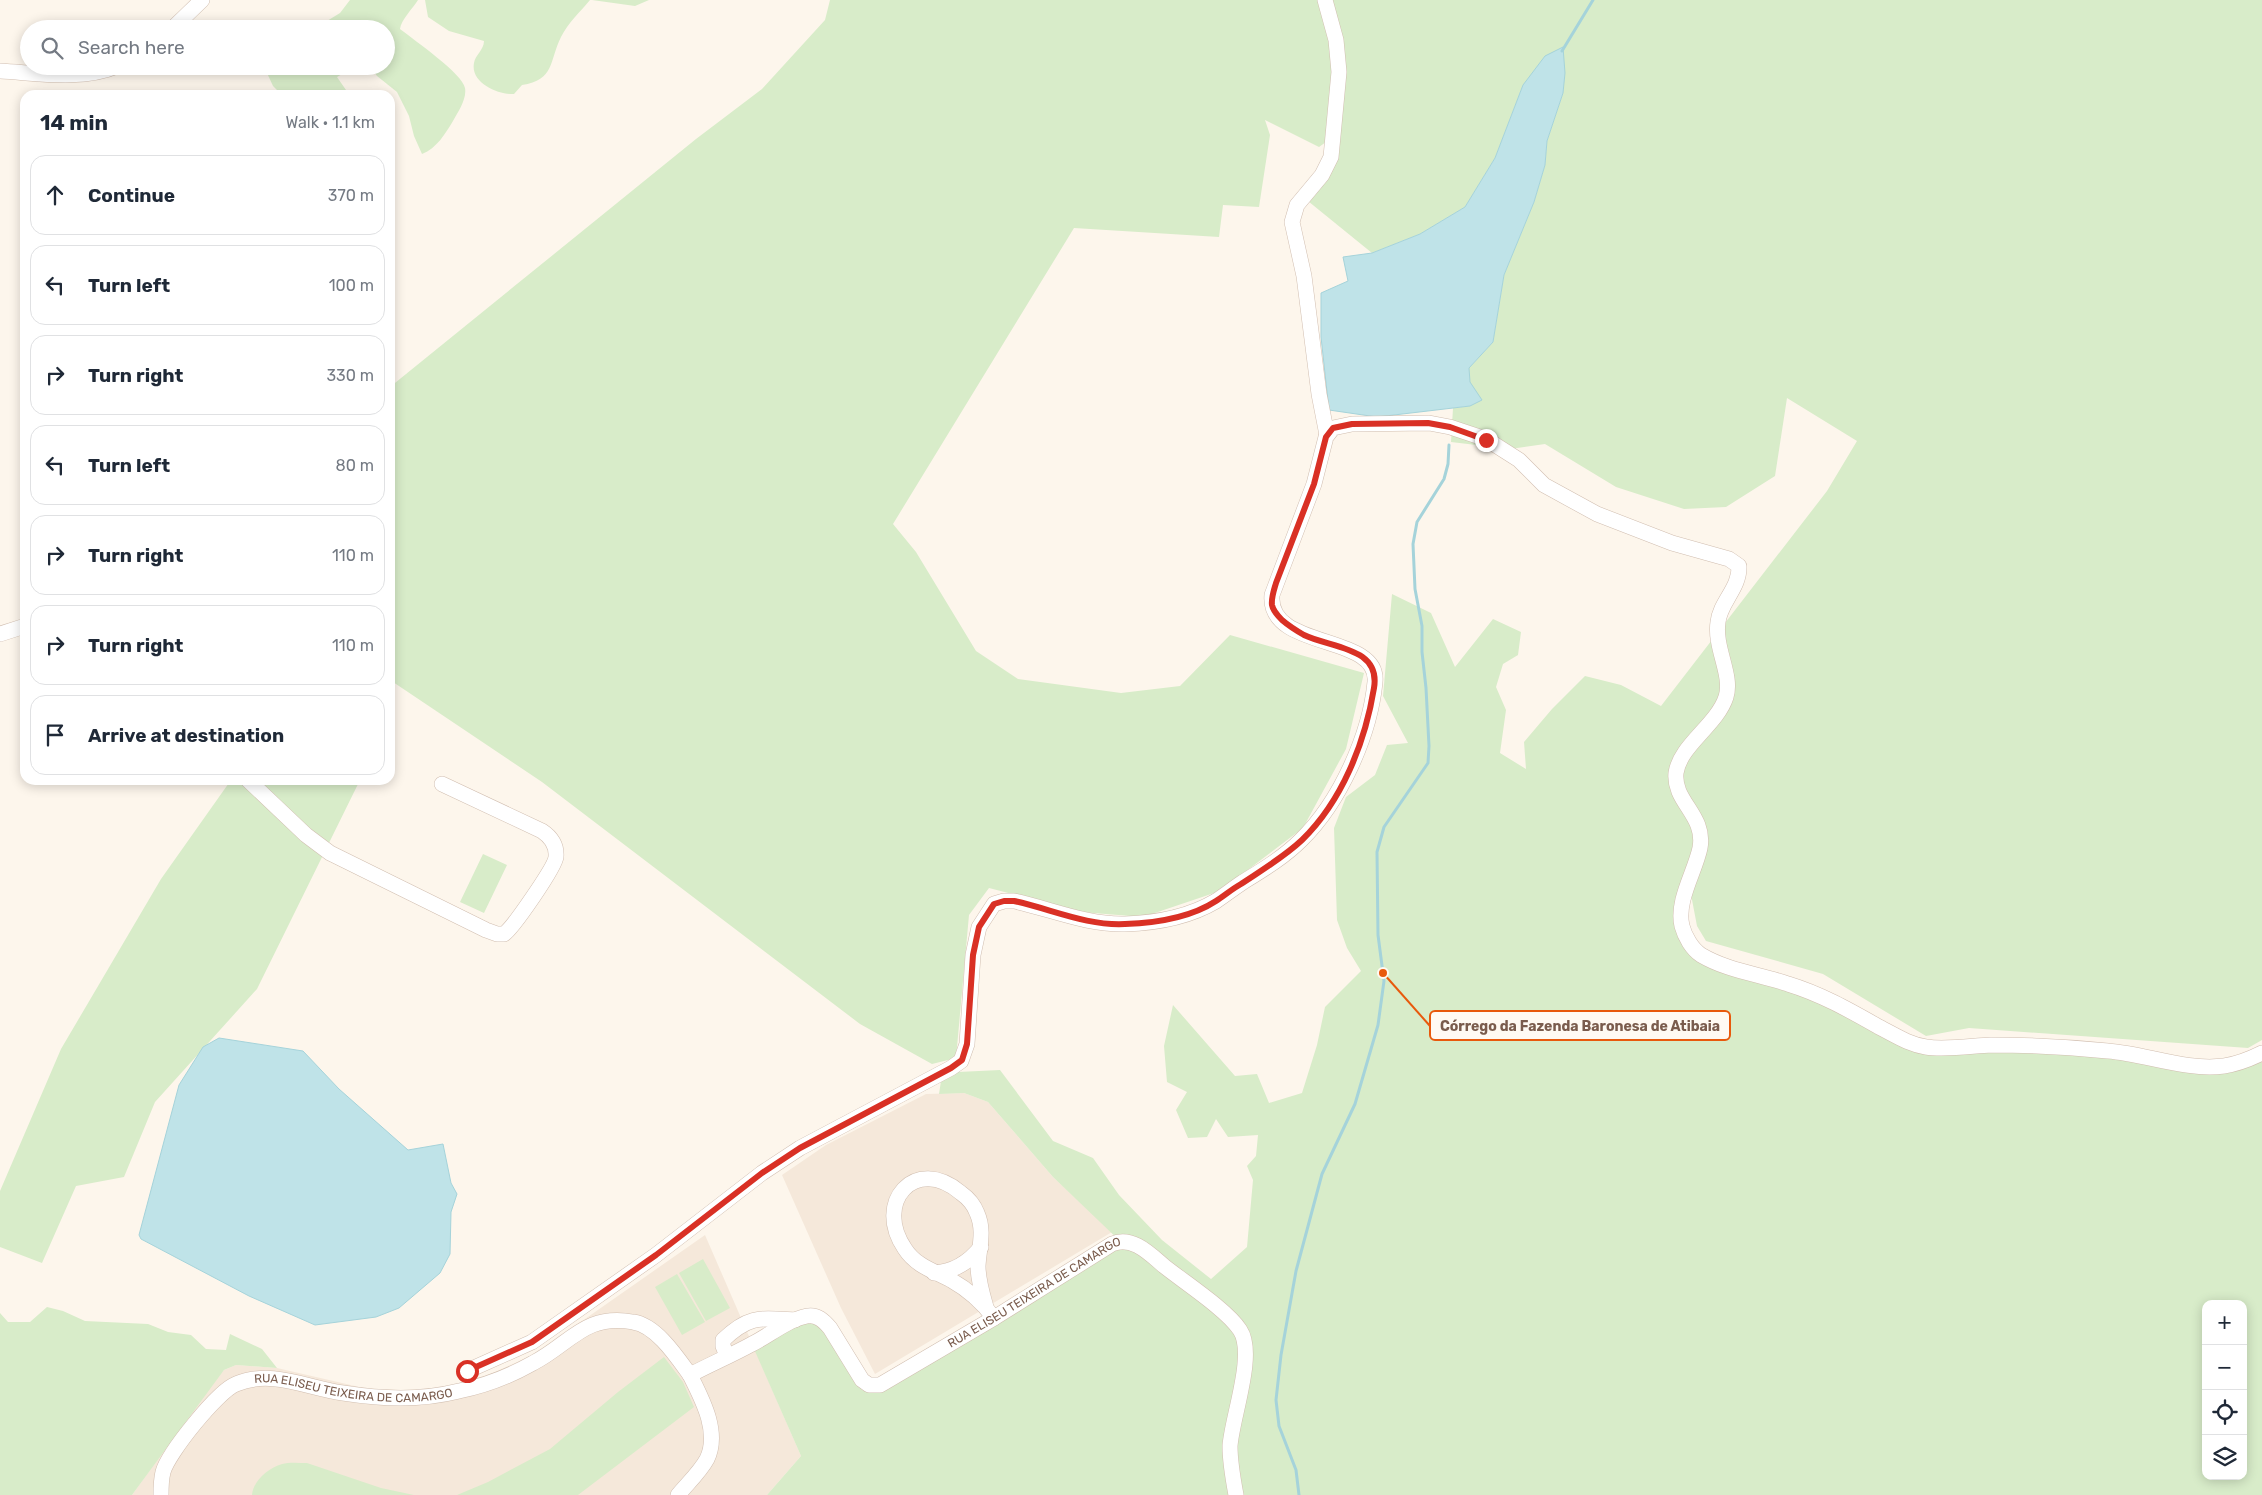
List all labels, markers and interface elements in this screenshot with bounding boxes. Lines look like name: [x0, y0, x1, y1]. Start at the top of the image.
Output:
search box: [20, 20, 395, 75]
icon: search: [38, 34, 66, 62]
text: Search here: [78, 36, 185, 59]
text: 14 min: [40, 110, 108, 135]
text: Walk · 1.1 km: [286, 113, 375, 132]
icon: ahead: [41, 181, 69, 209]
text: Continue: [88, 184, 175, 207]
text: 370 m: [328, 186, 374, 205]
icon: left: [41, 271, 69, 299]
text: Turn left: [88, 274, 170, 297]
text: 100 m: [329, 276, 374, 295]
icon: right: [41, 361, 69, 389]
text: Turn right: [88, 364, 183, 387]
text: 330 m: [326, 366, 374, 385]
route end: [1475, 429, 1498, 452]
icon: left: [41, 451, 69, 479]
text: Turn left: [88, 454, 170, 477]
text: 80 m: [336, 456, 374, 475]
icon: right: [41, 541, 69, 569]
text: Turn right: [88, 544, 183, 567]
text: 110 m: [332, 546, 374, 565]
icon: right: [41, 631, 69, 659]
text: Turn right: [88, 634, 183, 657]
text: 110 m: [332, 636, 374, 655]
icon: arrive: [41, 721, 69, 749]
text: Arrive at destination: [88, 724, 284, 747]
callout: Córrego da Fazenda Baronesa de Atibaia: [1430, 1011, 1730, 1040]
text: Córrego da Fazenda Baronesa de Atibaia: [1440, 1018, 1720, 1035]
street label: RUA ELISEU TEIXEIRA DE CAMARGO: [945, 1235, 1122, 1351]
map controls: [2202, 1300, 2247, 1480]
button: +: [2202, 1300, 2247, 1345]
button: −: [2202, 1345, 2247, 1390]
route start: [456, 1360, 479, 1383]
street label: RUA ELISEU TEIXEIRA DE CAMARGO: [254, 1371, 454, 1405]
button: locate: [2202, 1390, 2247, 1435]
button: layers: [2202, 1435, 2247, 1480]

